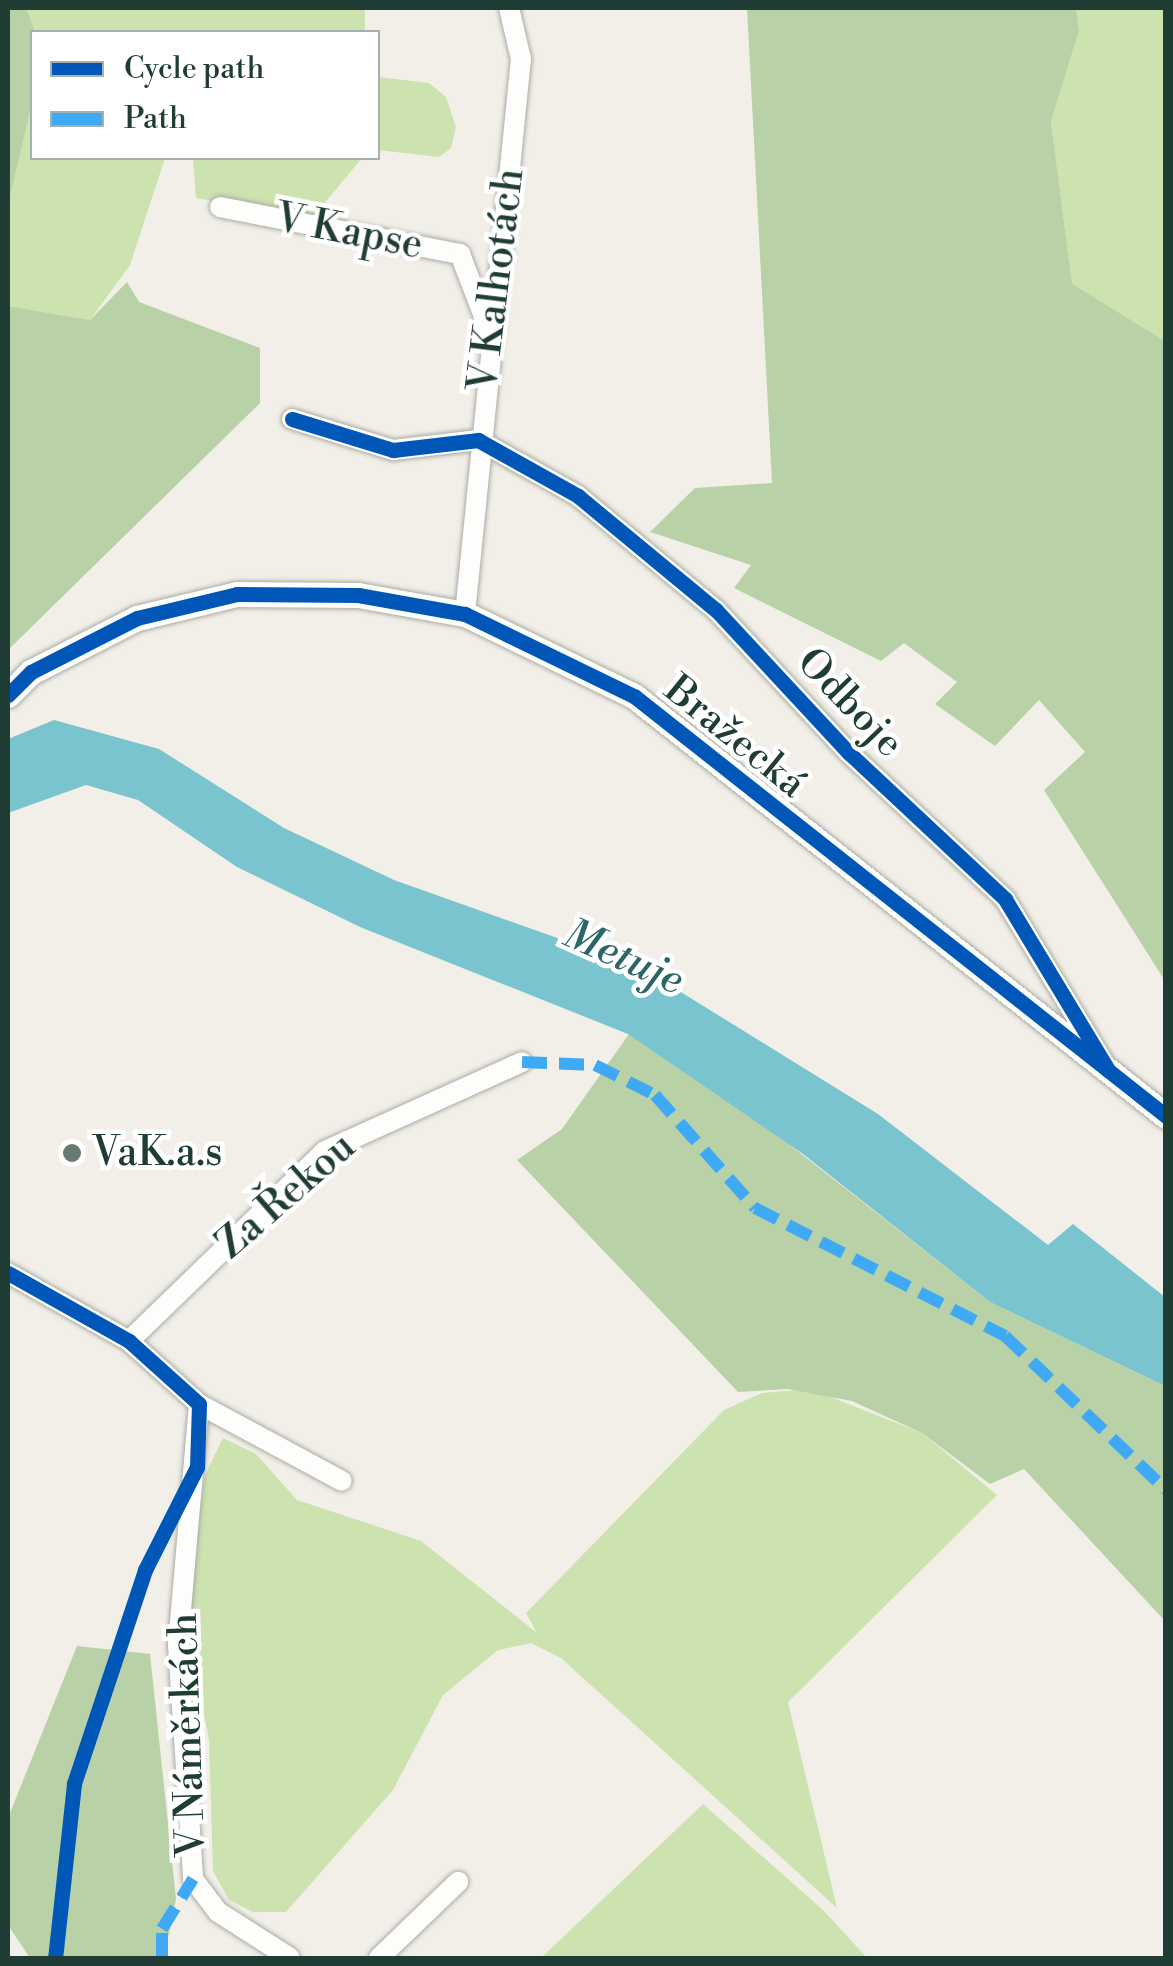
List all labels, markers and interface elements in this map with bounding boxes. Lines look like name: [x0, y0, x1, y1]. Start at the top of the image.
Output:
legend: [30, 30, 380, 160]
text: Cycle path: [124, 50, 264, 88]
text: Path: [124, 100, 187, 138]
street label: V Kalhotách: [460, 166, 534, 394]
street label: V Kapse: [271, 194, 427, 270]
street label: Odboje: [787, 639, 913, 767]
street label: Bražecká: [655, 666, 815, 808]
water label: Metuje: [555, 909, 691, 1007]
street label: Za Řekou: [207, 1123, 365, 1269]
place label: VaK.a.s: [92, 1129, 222, 1177]
marker: VaK.a.s: [61, 1142, 83, 1164]
street label: V Náměrkách: [160, 1612, 216, 1858]

